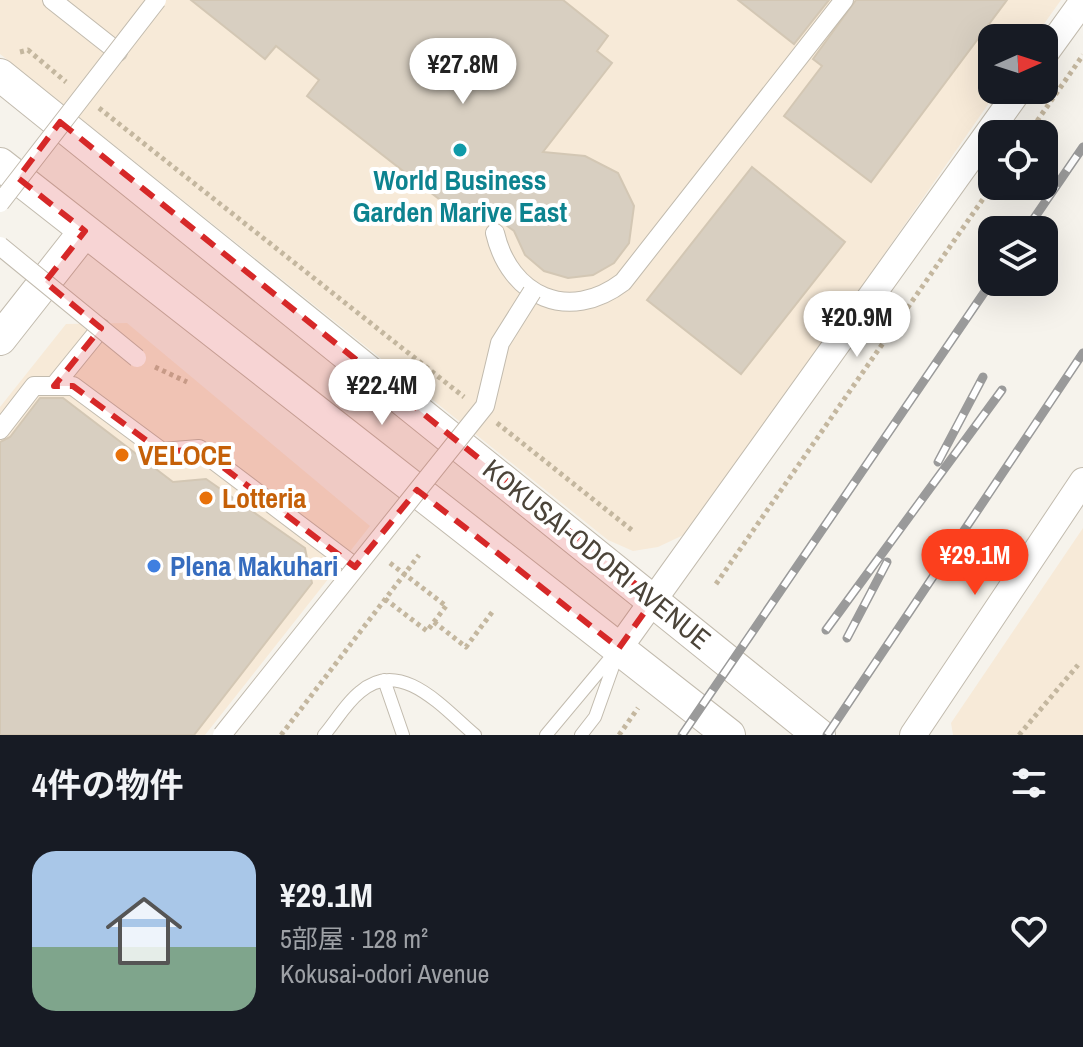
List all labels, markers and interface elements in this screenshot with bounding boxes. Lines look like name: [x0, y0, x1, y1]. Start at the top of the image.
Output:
north arrow: [978, 24, 1058, 104]
map controls: [978, 24, 1058, 296]
pin: ¥27.8M: [398, 38, 528, 106]
text: ¥27.8M: [427, 46, 499, 81]
button: locate: [978, 120, 1058, 200]
marker: World Business Garden Marive East: [451, 141, 469, 159]
place label: World Business Garden Marive East: [353, 161, 568, 231]
button: layers: [978, 216, 1058, 296]
pin: ¥20.9M: [792, 291, 922, 359]
text: ¥20.9M: [821, 299, 893, 334]
pin: ¥22.4M: [317, 359, 447, 427]
text: ¥22.4M: [346, 367, 418, 402]
place label: VELOCE: [138, 436, 232, 474]
marker: VELOCE: [113, 446, 131, 464]
street label: KOKUSAI-ODORI AVENUE: [475, 450, 719, 658]
place label: Lotteria: [222, 479, 306, 517]
marker: Lotteria: [197, 489, 215, 507]
pin: ¥29.1M: [910, 529, 1040, 597]
text: ¥29.1M: [939, 537, 1011, 572]
place label: Plena Makuhari: [170, 547, 338, 585]
marker: Plena Makuhari: [145, 557, 163, 575]
icon: filters: [1007, 761, 1051, 805]
text: 4件の物件: [32, 762, 184, 808]
text: ¥29.1M: [280, 872, 373, 918]
icon: home: [96, 883, 192, 979]
icon: heart: [1007, 909, 1051, 953]
text: 5部屋 · 128 m²: [280, 921, 428, 956]
text: Kokusai-odori Avenue: [280, 956, 489, 991]

